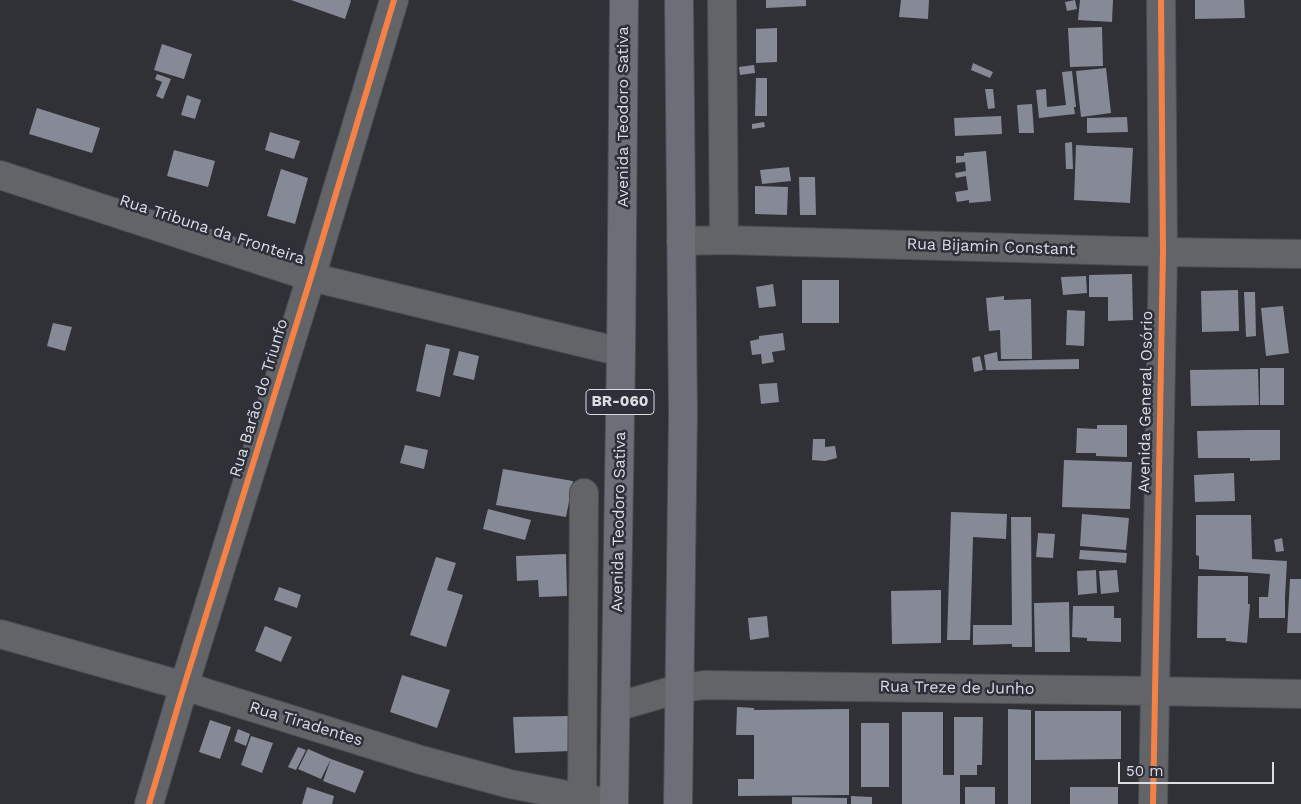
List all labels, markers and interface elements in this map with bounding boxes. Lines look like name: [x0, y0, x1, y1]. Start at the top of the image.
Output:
street label: Avenida Teodoro Sativa: [613, 27, 633, 207]
street label: Rua Tribuna da Fronteira: [117, 191, 307, 269]
street label: Rua Bijamin Constant: [906, 234, 1076, 260]
street label: Avenida General Osório: [1135, 311, 1157, 493]
street label: Rua Barão do Triunfo: [226, 317, 292, 479]
road number: BR-060: [586, 390, 654, 414]
street label: Avenida Teodoro Sativa: [608, 431, 630, 613]
street label: Rua Treze de Junho: [879, 677, 1035, 699]
street label: Rua Tiradentes: [247, 698, 365, 750]
scale bar: [1121, 752, 1277, 784]
text: 50 m: [1126, 762, 1163, 780]

